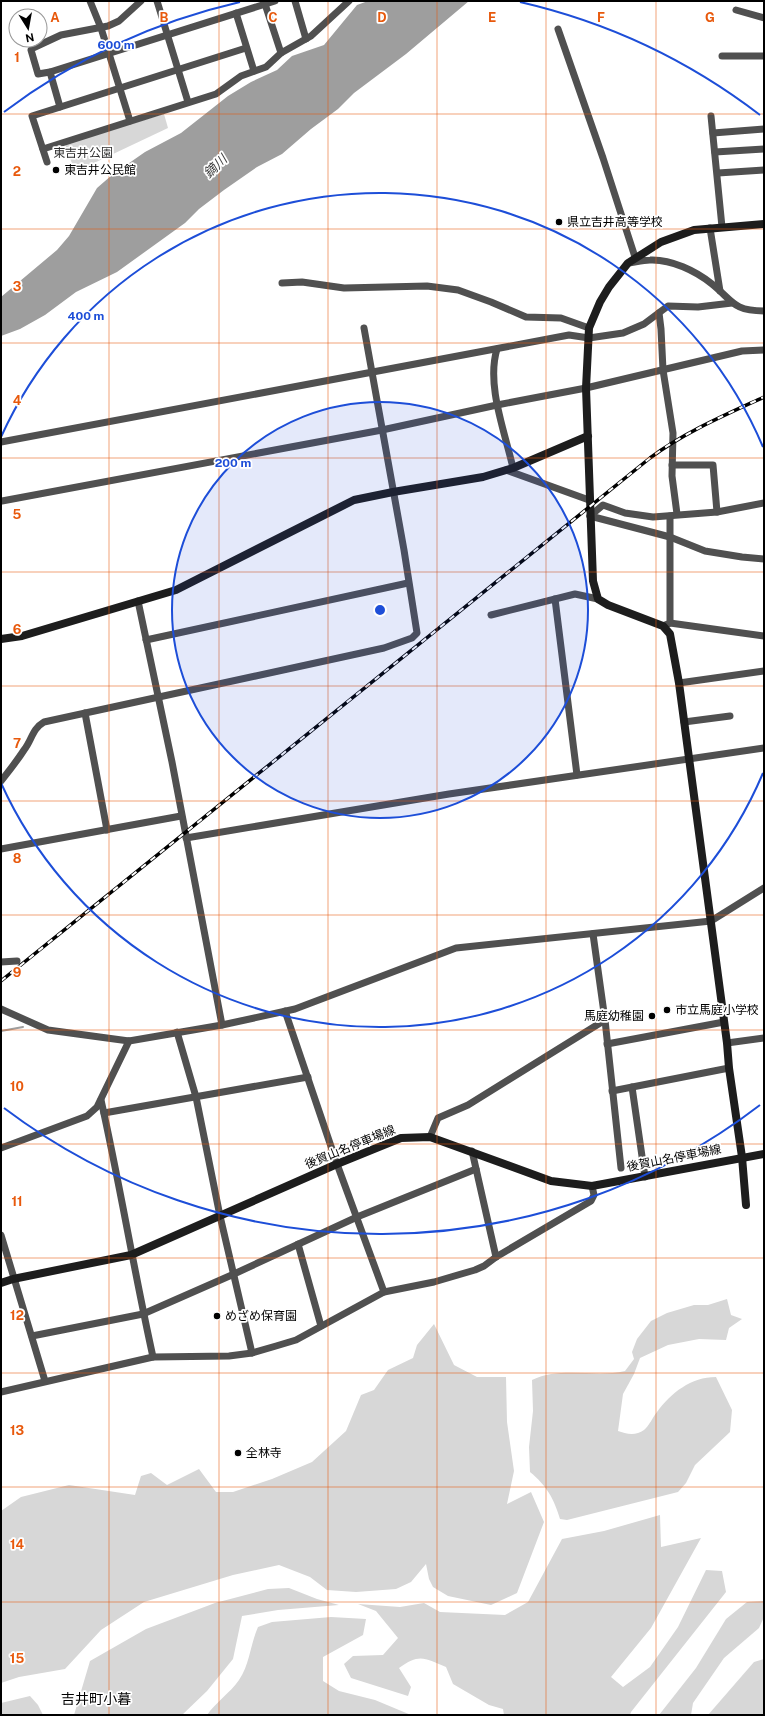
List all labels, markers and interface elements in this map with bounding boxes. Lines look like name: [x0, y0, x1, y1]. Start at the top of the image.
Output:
north arrow: [8, 8, 48, 48]
text: A: [50, 10, 60, 25]
text: B: [160, 10, 169, 25]
text: C: [268, 10, 278, 25]
text: D: [377, 10, 387, 25]
text: E: [488, 10, 496, 25]
text: F: [597, 10, 605, 25]
text: G: [705, 10, 715, 25]
text: N: [25, 31, 35, 45]
text: 600 m: [98, 38, 135, 52]
text: 1: [14, 50, 20, 65]
park label: 東吉井公園: [53, 146, 113, 160]
water label: 鏑川: [201, 151, 231, 181]
place label: 東吉井公民館: [64, 163, 136, 177]
text: 2: [13, 164, 21, 179]
marker: 東吉井公民館: [51, 165, 61, 175]
place label: 県立吉井高等学校: [567, 215, 663, 229]
marker: 県立吉井高等学校: [554, 217, 564, 227]
text: 3: [13, 279, 22, 294]
text: 400 m: [68, 309, 105, 323]
text: 4: [13, 393, 22, 408]
text: 200 m: [215, 456, 251, 470]
text: 5: [13, 507, 22, 522]
centre of rings: [373, 603, 387, 617]
text: 6: [13, 622, 22, 637]
text: 7: [13, 736, 21, 751]
text: 8: [13, 851, 22, 866]
text: 9: [13, 965, 21, 980]
place label: 市立馬庭小学校: [675, 1003, 759, 1017]
marker: 市立馬庭小学校: [662, 1005, 672, 1015]
place label: 馬庭幼稚園: [584, 1009, 644, 1023]
marker: 馬庭幼稚園: [647, 1011, 657, 1021]
text: 10: [10, 1079, 24, 1094]
street label: 後賀山名停車場線: [303, 1123, 397, 1171]
street label: 後賀山名停車場線: [626, 1142, 722, 1174]
text: 11: [11, 1194, 23, 1209]
text: 12: [10, 1308, 24, 1323]
place label: めざめ保育園: [225, 1309, 297, 1323]
marker: めざめ保育園: [212, 1311, 222, 1321]
text: 13: [10, 1423, 24, 1438]
place label: 全林寺: [246, 1446, 282, 1460]
marker: 全林寺: [233, 1448, 243, 1458]
text: 14: [10, 1537, 25, 1552]
text: 15: [10, 1651, 24, 1666]
district label: 吉井町小暮: [61, 1691, 131, 1707]

